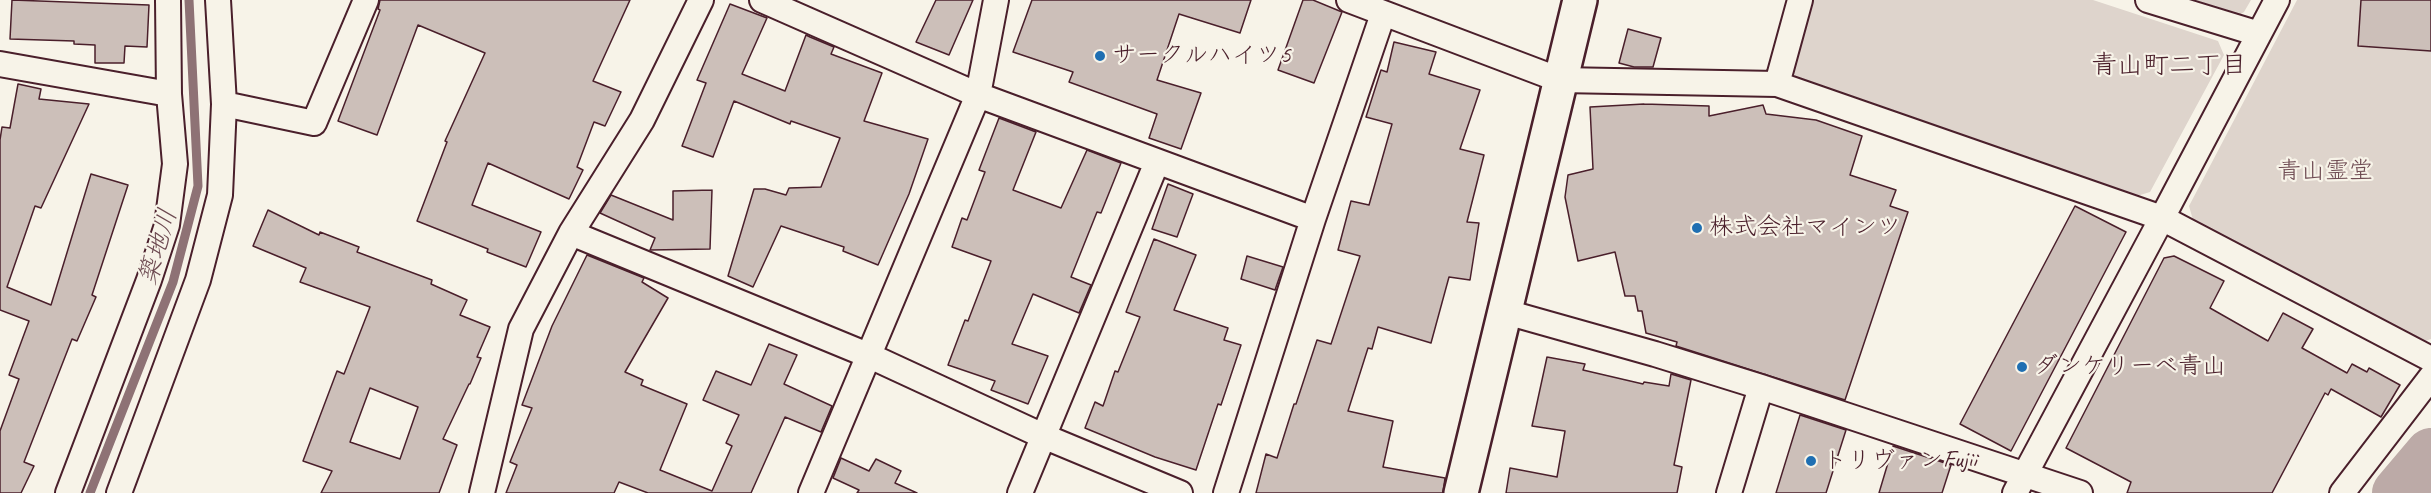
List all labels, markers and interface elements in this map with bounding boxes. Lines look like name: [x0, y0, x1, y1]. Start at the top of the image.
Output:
place label: サークルハイツ5: [1112, 42, 1291, 70]
marker: サークルハイツ5: [1093, 49, 1107, 63]
district label: 青山町二丁目: [2091, 50, 2247, 82]
park label: 青山霊堂: [2277, 158, 2373, 186]
water label: 築地川: [133, 205, 185, 289]
place label: 株式会社マインツ: [1709, 214, 1901, 242]
marker: 株式会社マインツ: [1690, 221, 1704, 235]
place label: ダンケリーベ青山: [2034, 353, 2226, 381]
marker: ダンケリーベ青山: [2015, 360, 2029, 374]
place label: トリヴァンFujii: [1823, 447, 1976, 475]
marker: トリヴァンFujii: [1804, 454, 1818, 468]

